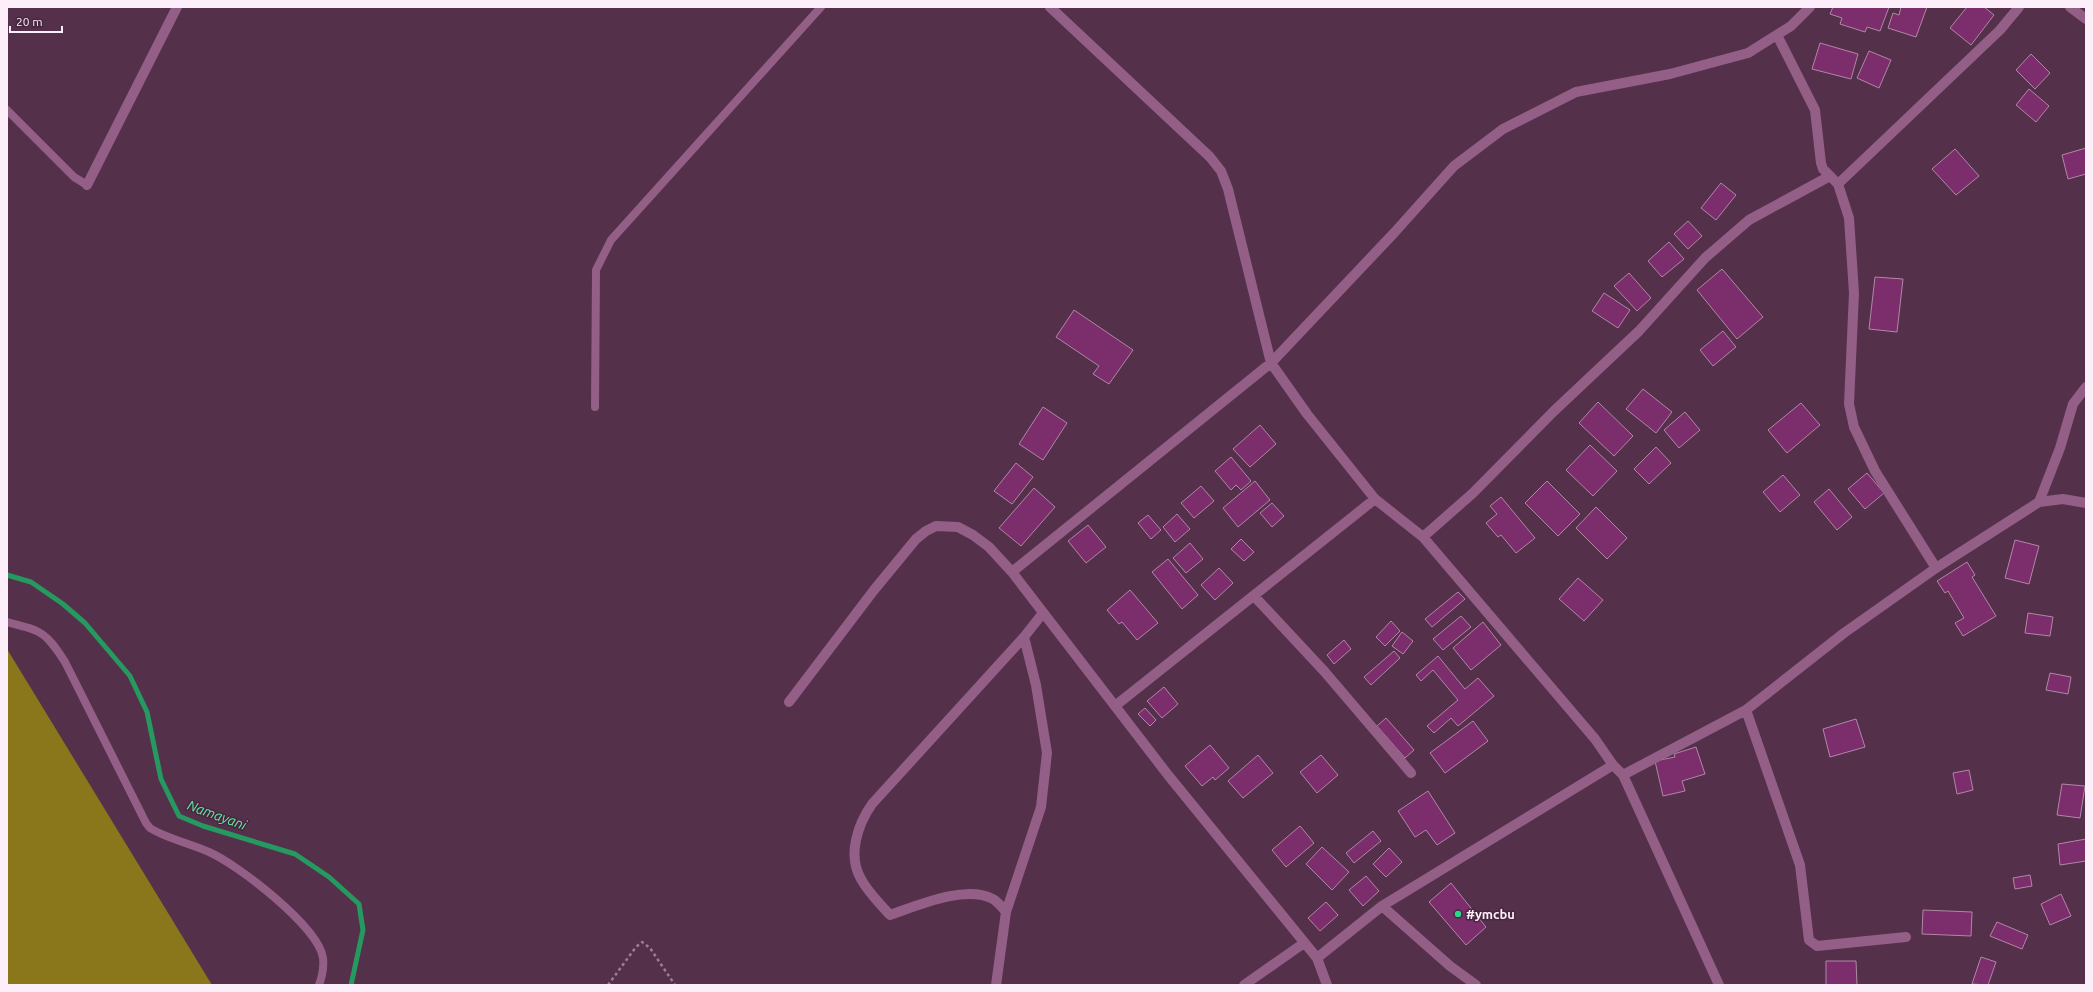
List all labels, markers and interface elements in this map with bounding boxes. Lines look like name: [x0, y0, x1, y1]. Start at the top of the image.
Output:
scale bar: [10, 8, 62, 34]
text: 20 m: [16, 15, 43, 28]
water label: Namayani: [185, 797, 249, 833]
place label: #ymcbu: [1466, 907, 1515, 921]
marker: #ymcbu: [1453, 909, 1463, 919]

